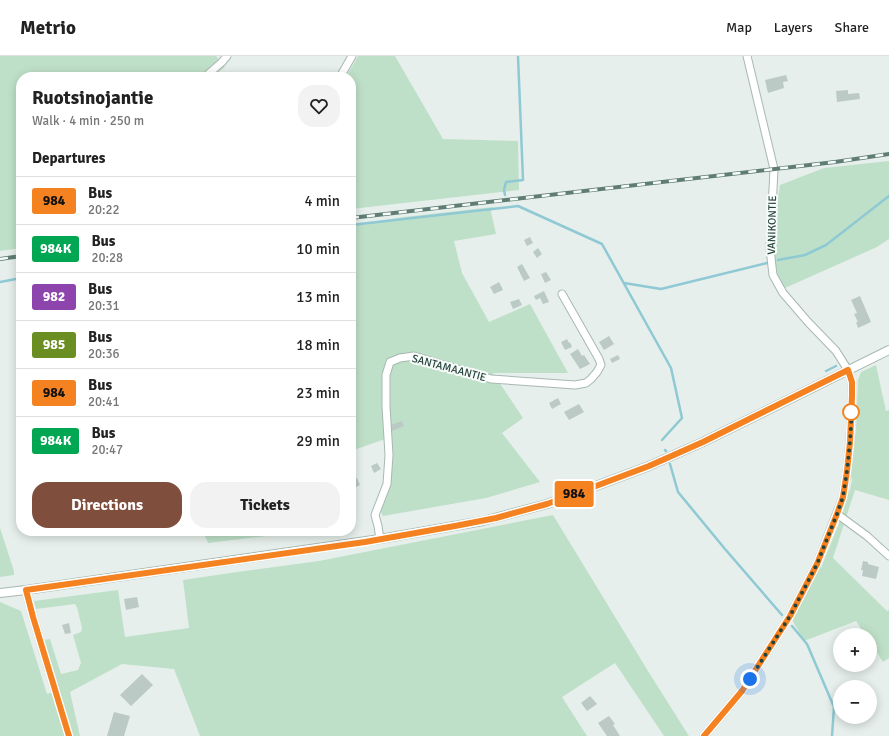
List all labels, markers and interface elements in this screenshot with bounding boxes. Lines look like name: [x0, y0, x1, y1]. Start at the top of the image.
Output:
text: Metrio: [20, 16, 76, 40]
text: Map: [726, 19, 752, 36]
text: Layers: [774, 19, 813, 36]
text: Share: [835, 19, 869, 36]
button: heart: [298, 85, 340, 127]
text: Ruotsinojantie: [32, 86, 153, 110]
text: Walk · 4 min · 250 m: [32, 113, 144, 129]
text: Departures: [32, 149, 105, 167]
text: Bus: [88, 184, 112, 202]
text: 984: [43, 192, 65, 209]
text: 4 min: [304, 192, 340, 210]
street label: VANIKONTIE: [765, 195, 779, 255]
text: 20:22: [88, 202, 120, 218]
text: Bus: [91, 232, 115, 250]
text: 984K: [40, 240, 71, 257]
text: 10 min: [296, 240, 340, 258]
text: 20:28: [91, 250, 123, 266]
text: Bus: [88, 280, 112, 298]
text: 982: [43, 288, 65, 305]
text: 13 min: [296, 288, 340, 306]
text: 20:31: [88, 298, 120, 314]
text: Bus: [88, 328, 112, 346]
text: 985: [43, 336, 65, 353]
text: 18 min: [296, 336, 340, 354]
text: 20:36: [88, 346, 120, 362]
street label: SANTAMAANTIE: [410, 352, 488, 384]
text: Bus: [88, 376, 112, 394]
text: 984: [43, 384, 65, 401]
text: 23 min: [296, 384, 340, 402]
text: 20:41: [88, 394, 120, 410]
unlabelled marker: [842, 403, 860, 421]
text: Bus: [91, 424, 115, 442]
text: 984K: [40, 432, 71, 449]
text: 29 min: [296, 432, 340, 450]
text: 20:47: [91, 442, 123, 458]
line badge: 984: [551, 481, 597, 507]
button: Directions: [32, 482, 182, 528]
button: Tickets: [190, 482, 340, 528]
text: 984: [563, 485, 585, 502]
map controls: [833, 628, 877, 724]
button: +: [833, 628, 877, 672]
your location: [740, 669, 760, 689]
button: −: [833, 680, 877, 724]

